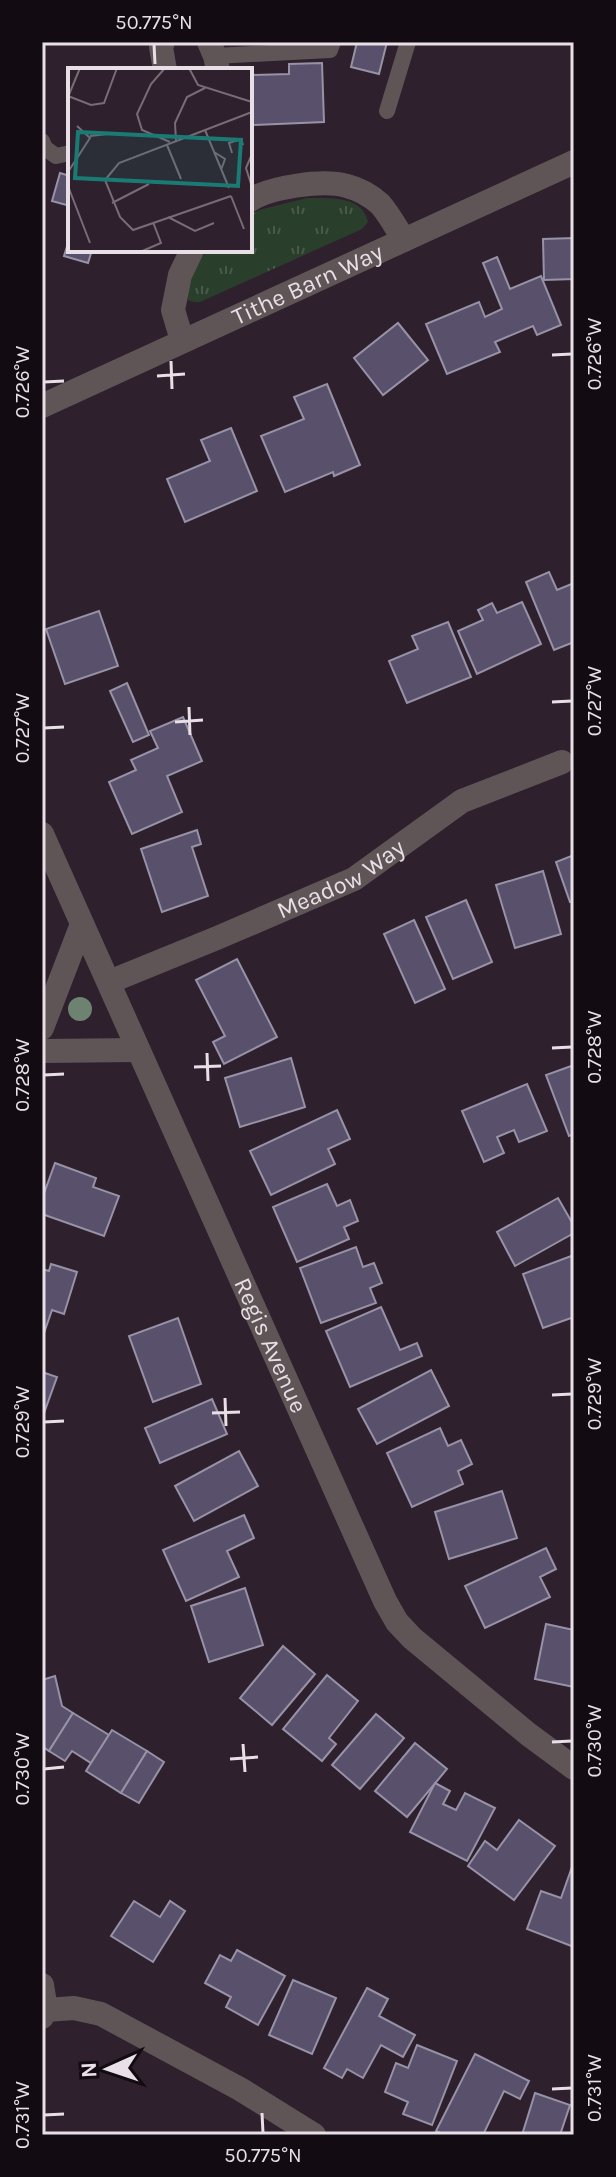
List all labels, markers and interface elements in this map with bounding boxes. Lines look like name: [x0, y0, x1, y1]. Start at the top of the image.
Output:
text: 50.775°N: [115, 11, 193, 34]
inset map: [68, 68, 252, 252]
street label: Tithe Barn Way: [228, 238, 387, 331]
text: 0.726°W: [583, 318, 606, 390]
text: 0.726°W: [11, 346, 34, 418]
text: 0.727°W: [583, 666, 606, 736]
text: 0.727°W: [11, 693, 34, 763]
street label: Meadow Way: [273, 833, 410, 924]
text: 0.728°W: [583, 1010, 606, 1084]
text: 0.728°W: [11, 1038, 34, 1112]
street label: Regis Avenue: [228, 1273, 313, 1417]
text: 0.729°W: [583, 1358, 606, 1430]
text: 0.729°W: [11, 1386, 34, 1458]
text: 0.730°W: [583, 1704, 606, 1778]
text: 0.730°W: [11, 1732, 34, 1806]
north arrow: [68, 2029, 148, 2109]
text: 0.731°W: [583, 2054, 606, 2122]
text: N: [76, 2061, 102, 2079]
text: 0.731°W: [11, 2081, 34, 2149]
text: 50.775°N: [224, 2144, 302, 2167]

